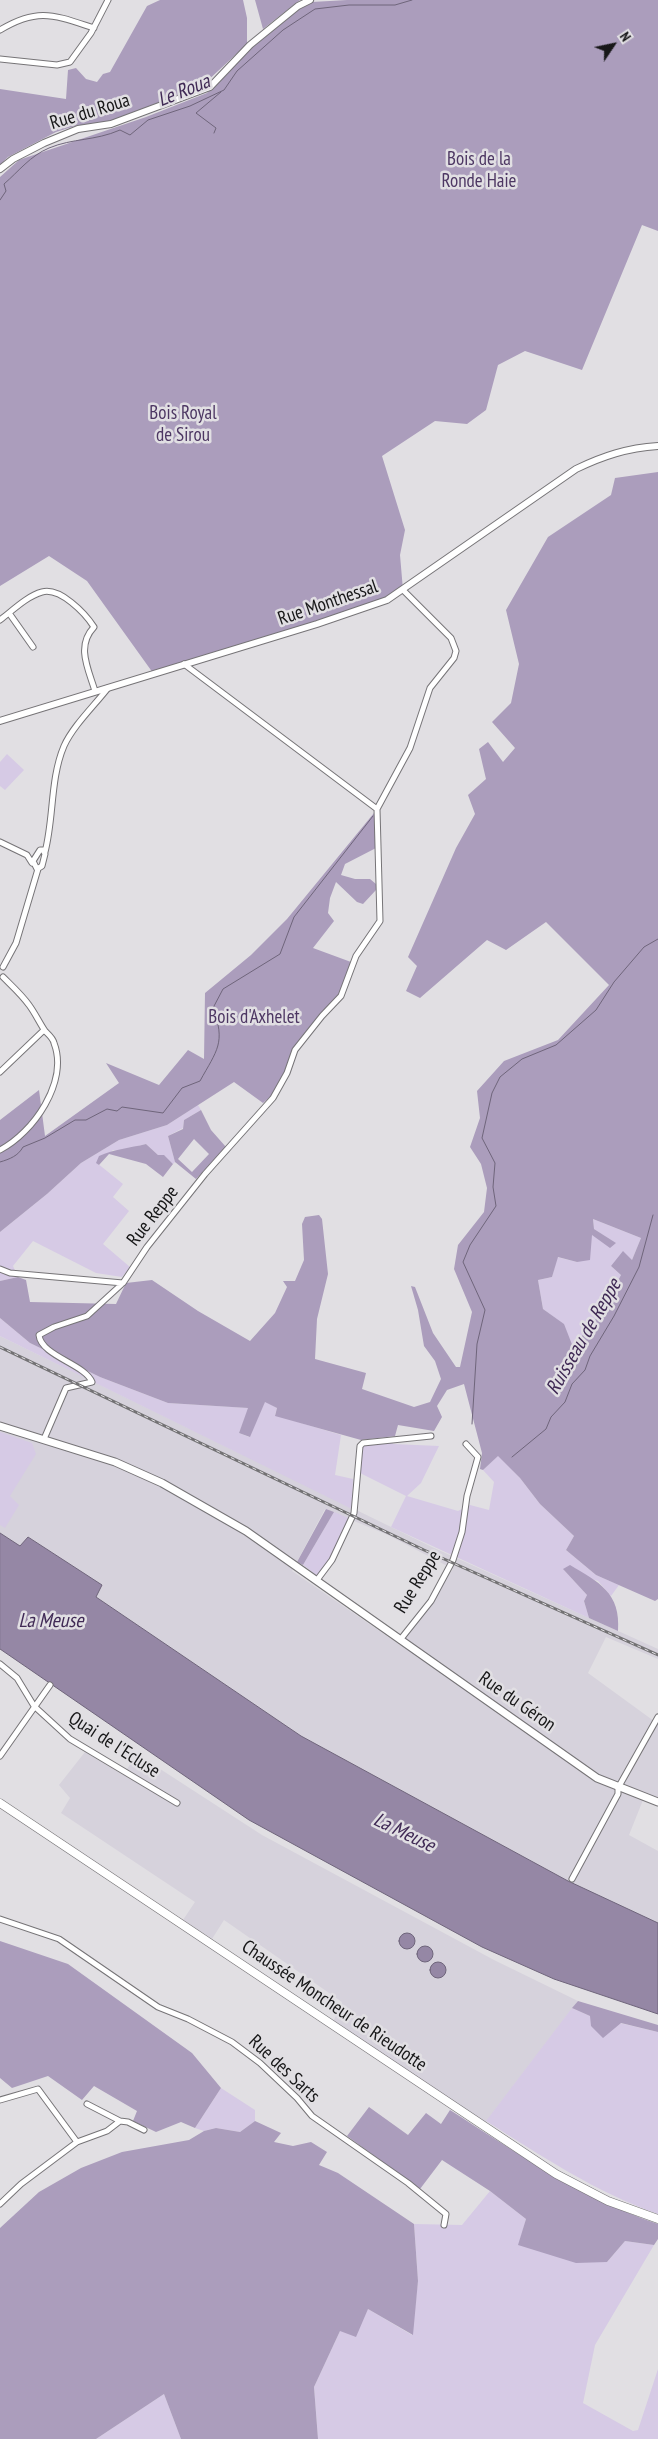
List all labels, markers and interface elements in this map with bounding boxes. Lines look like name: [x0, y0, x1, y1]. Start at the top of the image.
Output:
north arrow: [588, 20, 638, 70]
text: N: [616, 28, 635, 45]
water label: Le Roua: [154, 70, 214, 112]
street label: Rue du Roua: [47, 89, 133, 135]
park label: Bois de la Ronde Haie: [442, 149, 516, 193]
park label: Bois Royal de Sirou: [149, 403, 217, 447]
street label: Rue Monthessal: [275, 575, 381, 631]
park label: Bois d'Axhelet: [208, 1007, 300, 1029]
street label: Rue Reppe: [123, 1181, 183, 1251]
water label: Ruisseau de Reppe: [541, 1275, 627, 1399]
street label: Rue Reppe: [390, 1546, 446, 1618]
water label: La Meuse: [19, 1609, 83, 1633]
street label: Rue du Géron: [474, 1667, 560, 1737]
street label: Quai de l'Ecluse: [64, 1707, 164, 1783]
water label: La Meuse: [370, 1808, 438, 1858]
street label: Chaussée Moncheur de Rieudotte: [237, 1935, 431, 2077]
street label: Rue des Sarts: [244, 2030, 324, 2108]

